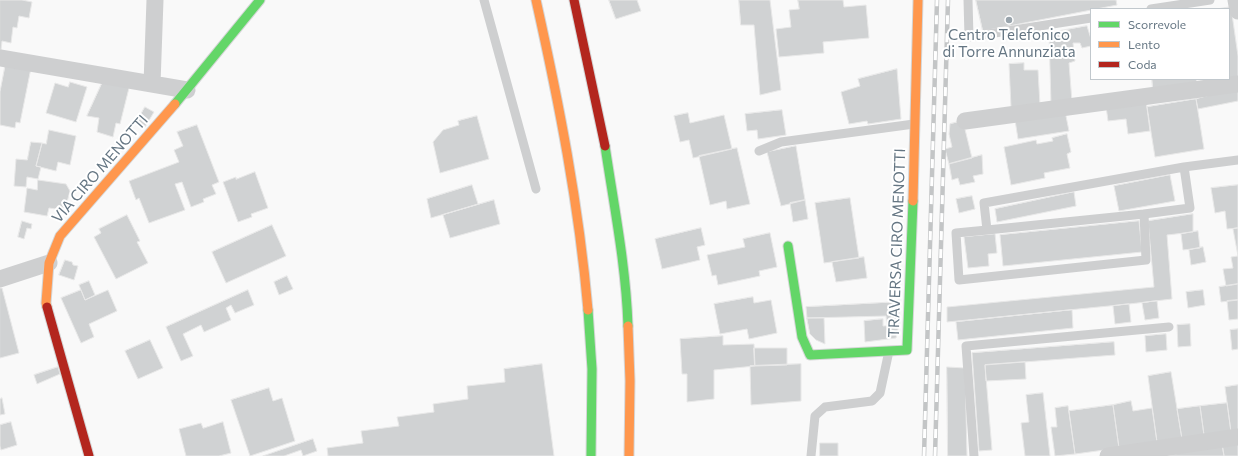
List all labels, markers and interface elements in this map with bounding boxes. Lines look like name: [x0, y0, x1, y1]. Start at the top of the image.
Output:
legend: [1090, 8, 1230, 80]
marker: Centro Telefonico di Torre Annunziata: [1004, 15, 1014, 25]
text: Scorrevole: [1128, 17, 1186, 31]
place label: Centro Telefonico di Torre Annunziata: [943, 26, 1075, 61]
text: Lento: [1128, 37, 1160, 51]
text: Coda: [1128, 57, 1157, 71]
street label: VIA CIRO MENOTTI: [48, 111, 152, 227]
street label: TRAVERSA CIRO MENOTTI: [885, 148, 909, 338]

